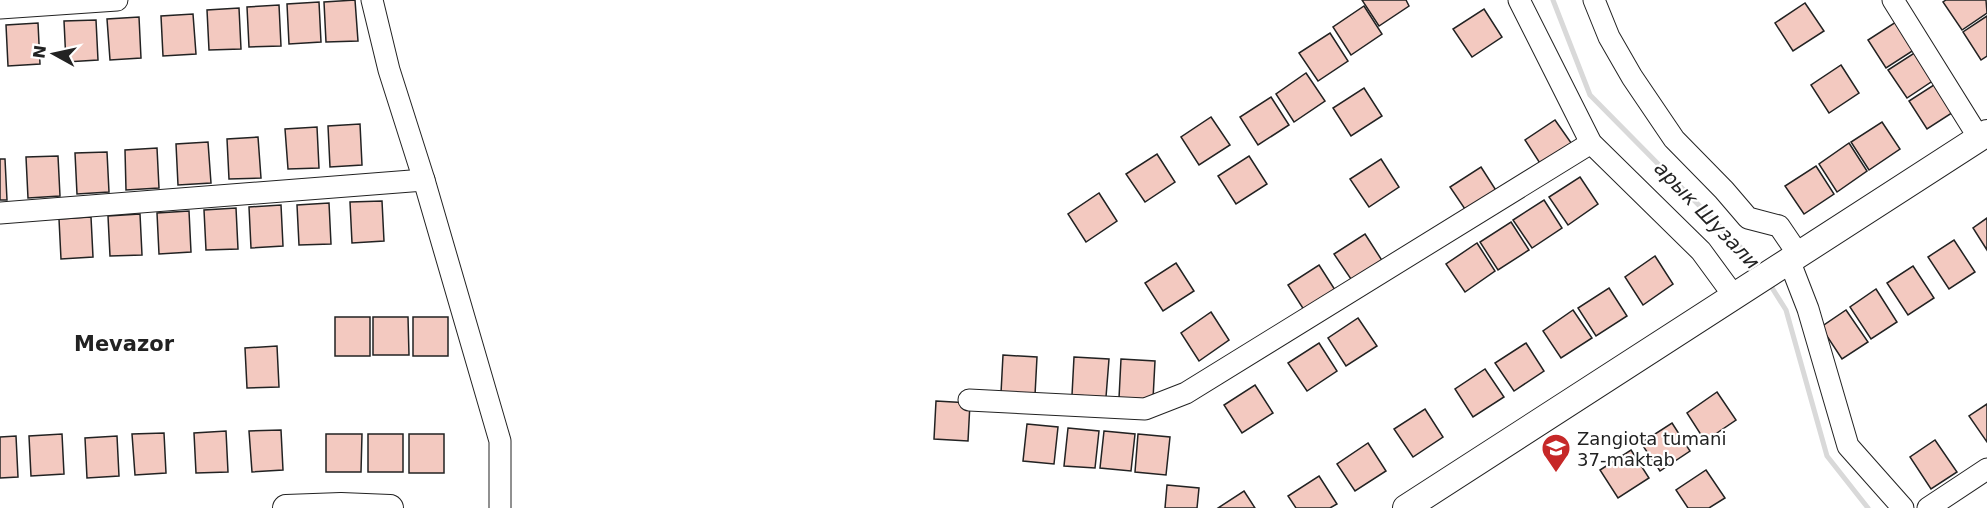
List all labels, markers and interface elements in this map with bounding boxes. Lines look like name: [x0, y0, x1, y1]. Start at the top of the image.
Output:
north arrow: [24, 24, 84, 84]
text: N: [29, 44, 50, 60]
water label: арык Шузали: [1649, 156, 1765, 274]
district label: Mevazor: [74, 332, 175, 356]
place label: Zangiota tumani 37-maktab: [1577, 428, 1726, 470]
school or university icon: Zangiota tumani 37-maktab: [1540, 432, 1572, 474]

